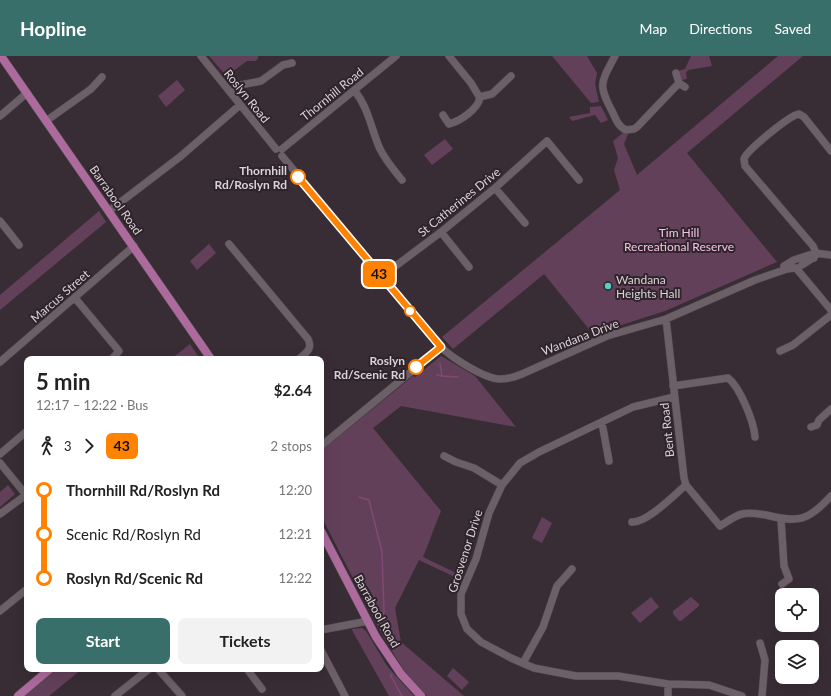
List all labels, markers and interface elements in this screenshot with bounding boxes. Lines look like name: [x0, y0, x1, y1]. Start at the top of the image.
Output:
text: Hopline: [20, 17, 86, 40]
text: Map: [640, 20, 667, 37]
text: Directions: [689, 20, 752, 37]
text: Saved: [774, 20, 811, 37]
street label: Thornhill Road: [298, 64, 366, 124]
street label: Roslyn Road: [221, 66, 273, 126]
street label: Barrabool Road: [87, 162, 145, 238]
place label: Thornhill Rd/Roslyn Rd: [215, 163, 287, 192]
street label: St Catherines Drive: [415, 164, 503, 240]
marker: Thornhill Rd/Roslyn Rd: [290, 169, 306, 185]
park label: Tim Hill Recreational Reserve: [624, 225, 734, 254]
line badge: 43: [361, 261, 397, 287]
text: 43: [371, 265, 387, 282]
street label: Marcus Street: [27, 266, 93, 326]
place label: Wandana Heights Hall: [616, 272, 680, 301]
marker: Wandana Heights Hall: [603, 281, 613, 291]
unlabelled marker: [404, 305, 416, 317]
street label: Wandana Drive: [539, 315, 621, 359]
place label: Roslyn Rd/Scenic Rd: [334, 353, 405, 382]
marker: Roslyn Rd/Scenic Rd: [408, 359, 424, 375]
text: 5 min: [36, 368, 91, 395]
text: $2.64: [274, 381, 312, 399]
text: 12:17 – 12:22 · Bus: [36, 397, 148, 413]
street label: Bent Road: [657, 402, 677, 458]
icon: walk: [36, 435, 58, 457]
icon: forward: [78, 435, 100, 457]
text: 43: [114, 437, 130, 454]
text: 3: [64, 438, 72, 454]
text: 2 stops: [271, 438, 312, 454]
text: Thornhill Rd/Roslyn Rd: [66, 481, 220, 499]
text: 12:20: [279, 482, 312, 498]
street label: Grosvenor Drive: [445, 508, 485, 594]
text: Scenic Rd/Roslyn Rd: [66, 525, 201, 543]
text: 12:21: [279, 526, 312, 542]
text: Roslyn Rd/Scenic Rd: [66, 569, 203, 587]
text: 12:22: [279, 570, 312, 586]
street label: Barrabool Road: [351, 572, 403, 650]
map controls: [775, 588, 819, 684]
button: locate: [775, 588, 819, 632]
button: Start: [36, 618, 170, 664]
button: Tickets: [178, 618, 312, 664]
button: layers: [775, 640, 819, 684]

